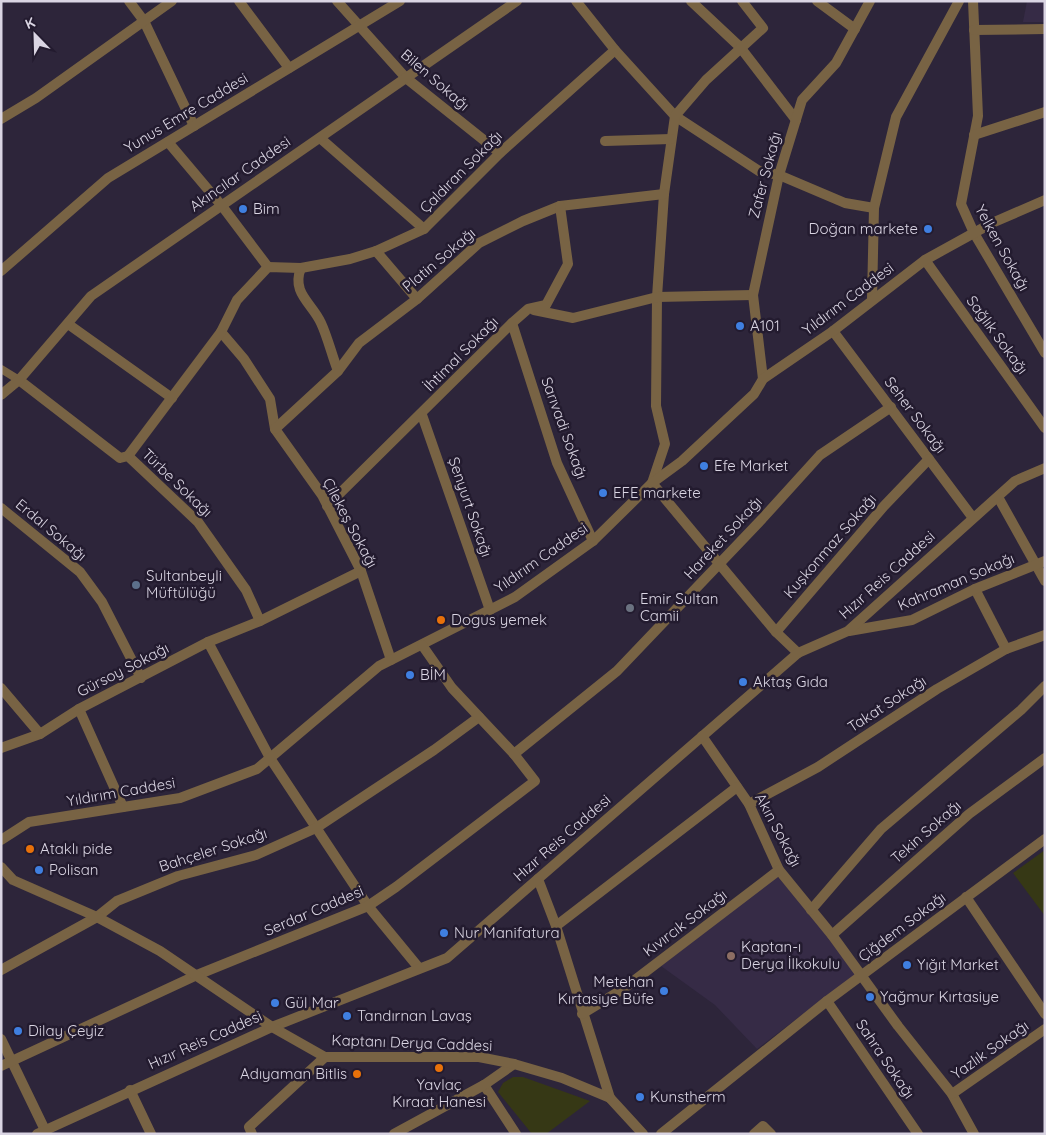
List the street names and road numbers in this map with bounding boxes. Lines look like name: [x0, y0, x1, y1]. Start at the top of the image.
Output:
street label: Bilen Sokağı: [397, 45, 474, 115]
street label: Yunus Emre Caddesi: [120, 68, 251, 157]
street label: Çaldıran Sokağı: [415, 126, 506, 217]
street label: Zafer Sokağı: [744, 129, 785, 220]
street label: Akıncılar Caddesi: [186, 132, 294, 215]
street label: Yelken Sokağı: [971, 201, 1034, 294]
street label: Platin Sokağı: [398, 224, 479, 296]
street label: Yıldırım Caddesi: [798, 258, 897, 339]
street label: Sağlık Sokağı: [962, 292, 1032, 378]
street label: İhtimal Sokağı: [419, 312, 502, 395]
street label: Seher Sokağı: [880, 373, 950, 457]
street label: Sarıvadi Sokağı: [537, 374, 592, 481]
street label: Türbe Sokağı: [138, 444, 216, 521]
street label: Şenyurt Sokağı: [444, 454, 496, 559]
street label: Çilekeş Sokağı: [319, 475, 382, 571]
street label: Kuşkonmaz Sokağı: [779, 490, 880, 602]
street label: Hareket Sokağı: [679, 492, 766, 583]
street label: Erdal Sokağı: [12, 494, 91, 565]
street label: Yıldırım Caddesi: [490, 518, 591, 597]
street label: Hızır Reis Caddesi: [835, 526, 939, 623]
street label: Kahraman Sokağı: [895, 548, 1017, 615]
street label: Gürsoy Sokağı: [74, 638, 172, 701]
street label: Takat Sokağı: [844, 671, 930, 736]
street label: Yıldırım Caddesi: [65, 773, 177, 810]
street label: Hızır Reis Caddesi: [509, 790, 614, 885]
street label: Akın Sokağı: [751, 790, 806, 870]
street label: Tekin Sokağı: [887, 796, 965, 867]
street label: Bahçeler Sokağı: [156, 823, 269, 876]
street label: Serdar Caddesi: [261, 881, 366, 940]
street label: Kıvırcık Sokağı: [639, 885, 730, 960]
street label: Çiğdem Sokağı: [854, 887, 949, 966]
street label: Hızır Reis Caddesi: [145, 1006, 265, 1073]
street label: Sahra Sokağı: [852, 1015, 919, 1102]
street label: Yazlık Sokağı: [947, 1016, 1032, 1083]
street label: Kaptanı Derya Caddesi: [331, 1030, 493, 1055]

